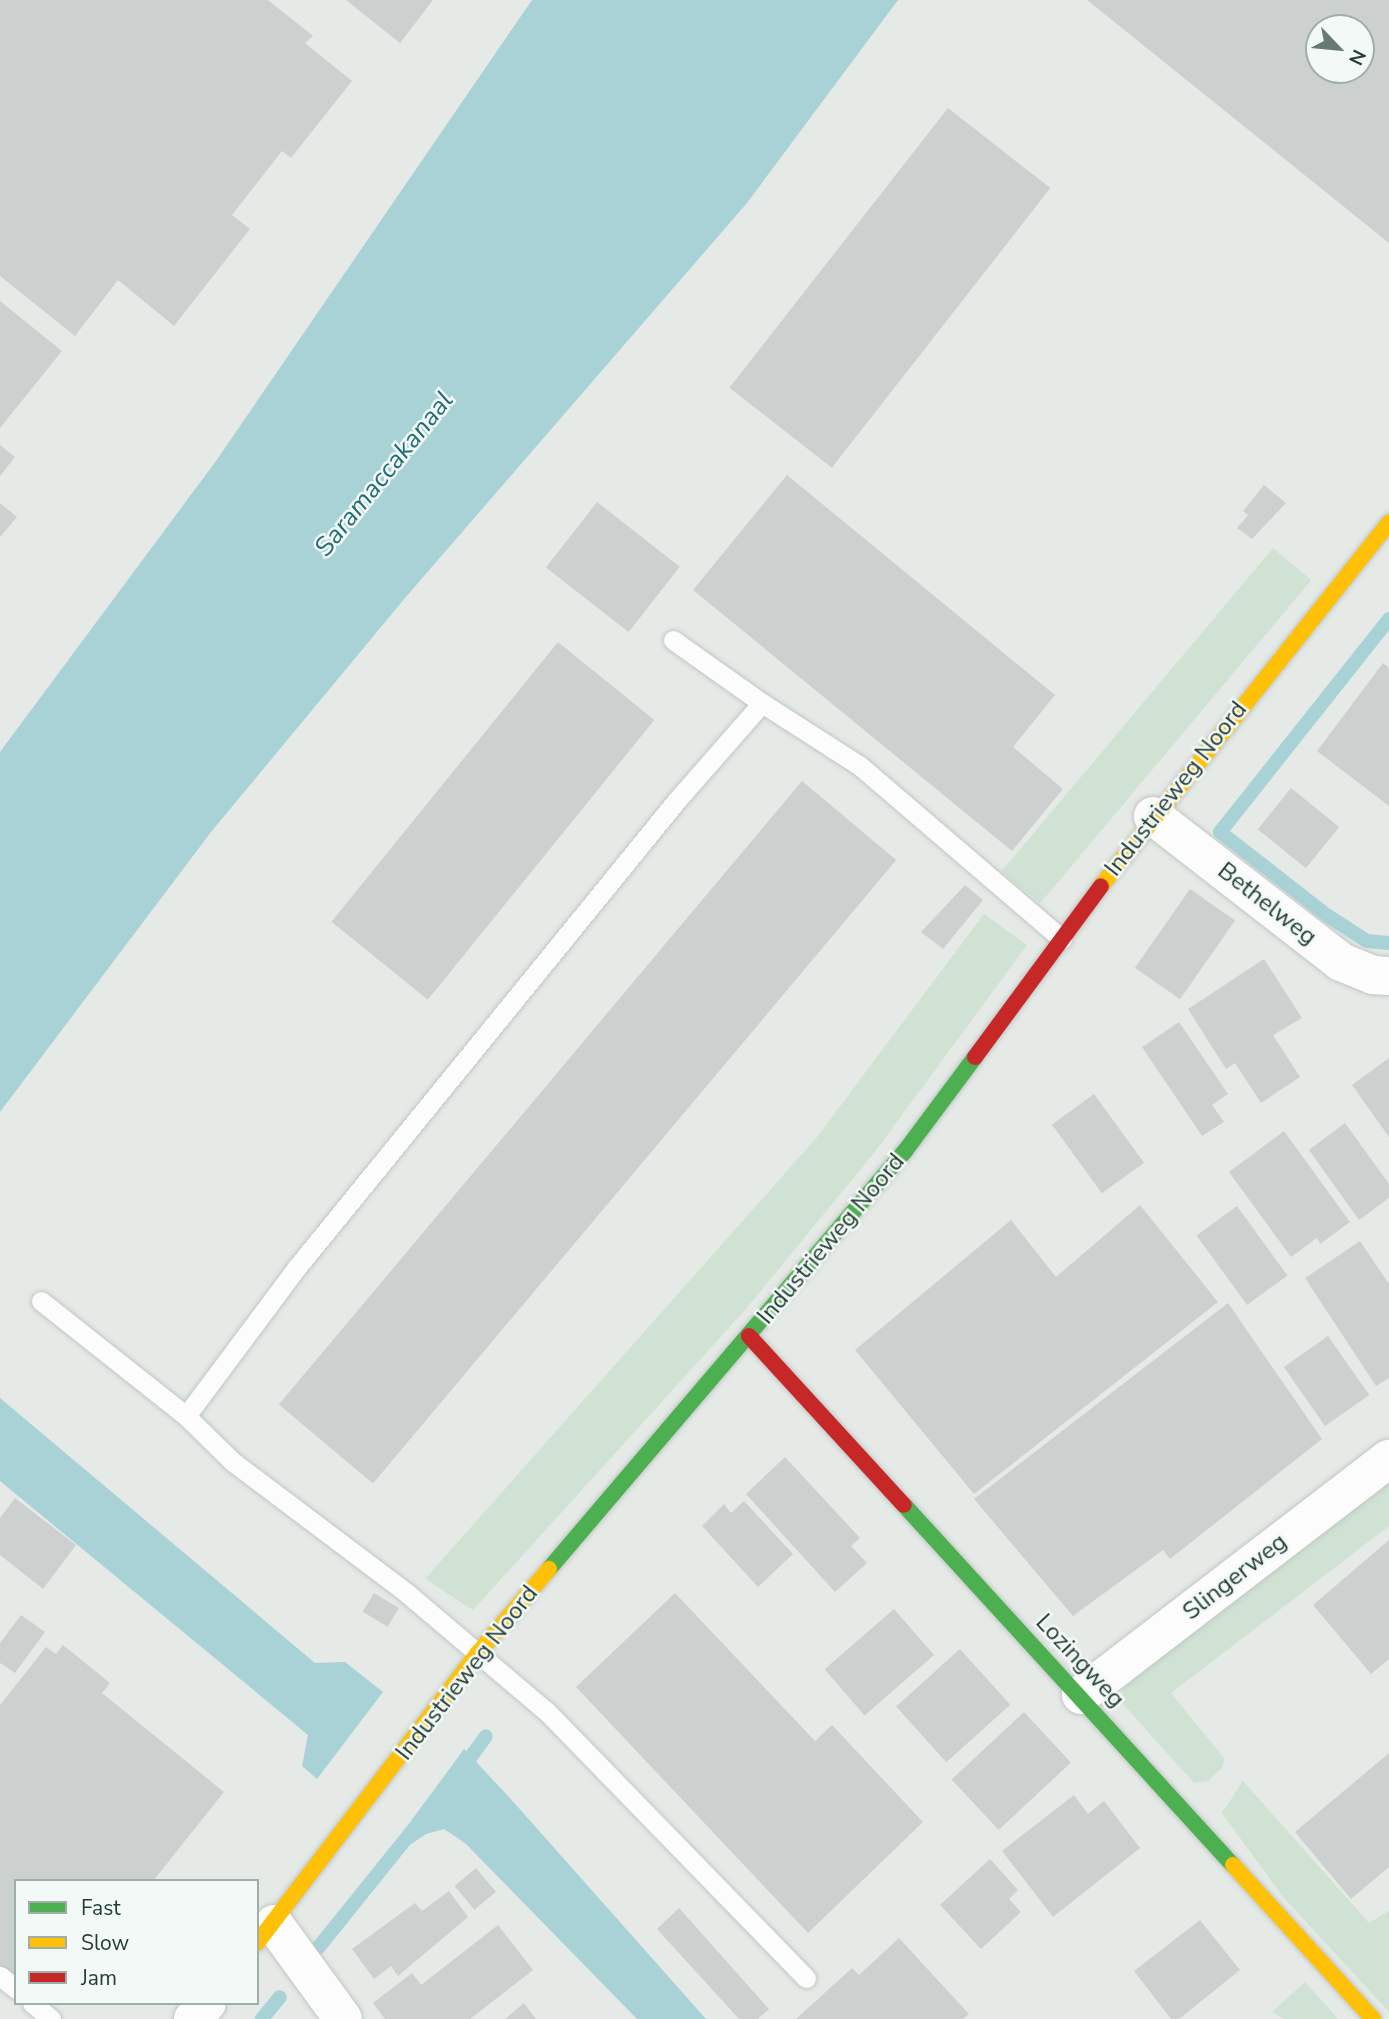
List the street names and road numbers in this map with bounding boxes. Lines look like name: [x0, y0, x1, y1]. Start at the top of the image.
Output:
street label: Industrieweg Noord: [1099, 696, 1253, 882]
street label: Bethelweg: [1212, 856, 1322, 952]
street label: Industrieweg Noord: [751, 1148, 911, 1330]
street label: Slingerweg: [1177, 1527, 1293, 1627]
street label: Industrieweg Noord: [390, 1580, 544, 1766]
street label: Lozingweg: [1029, 1608, 1131, 1714]

